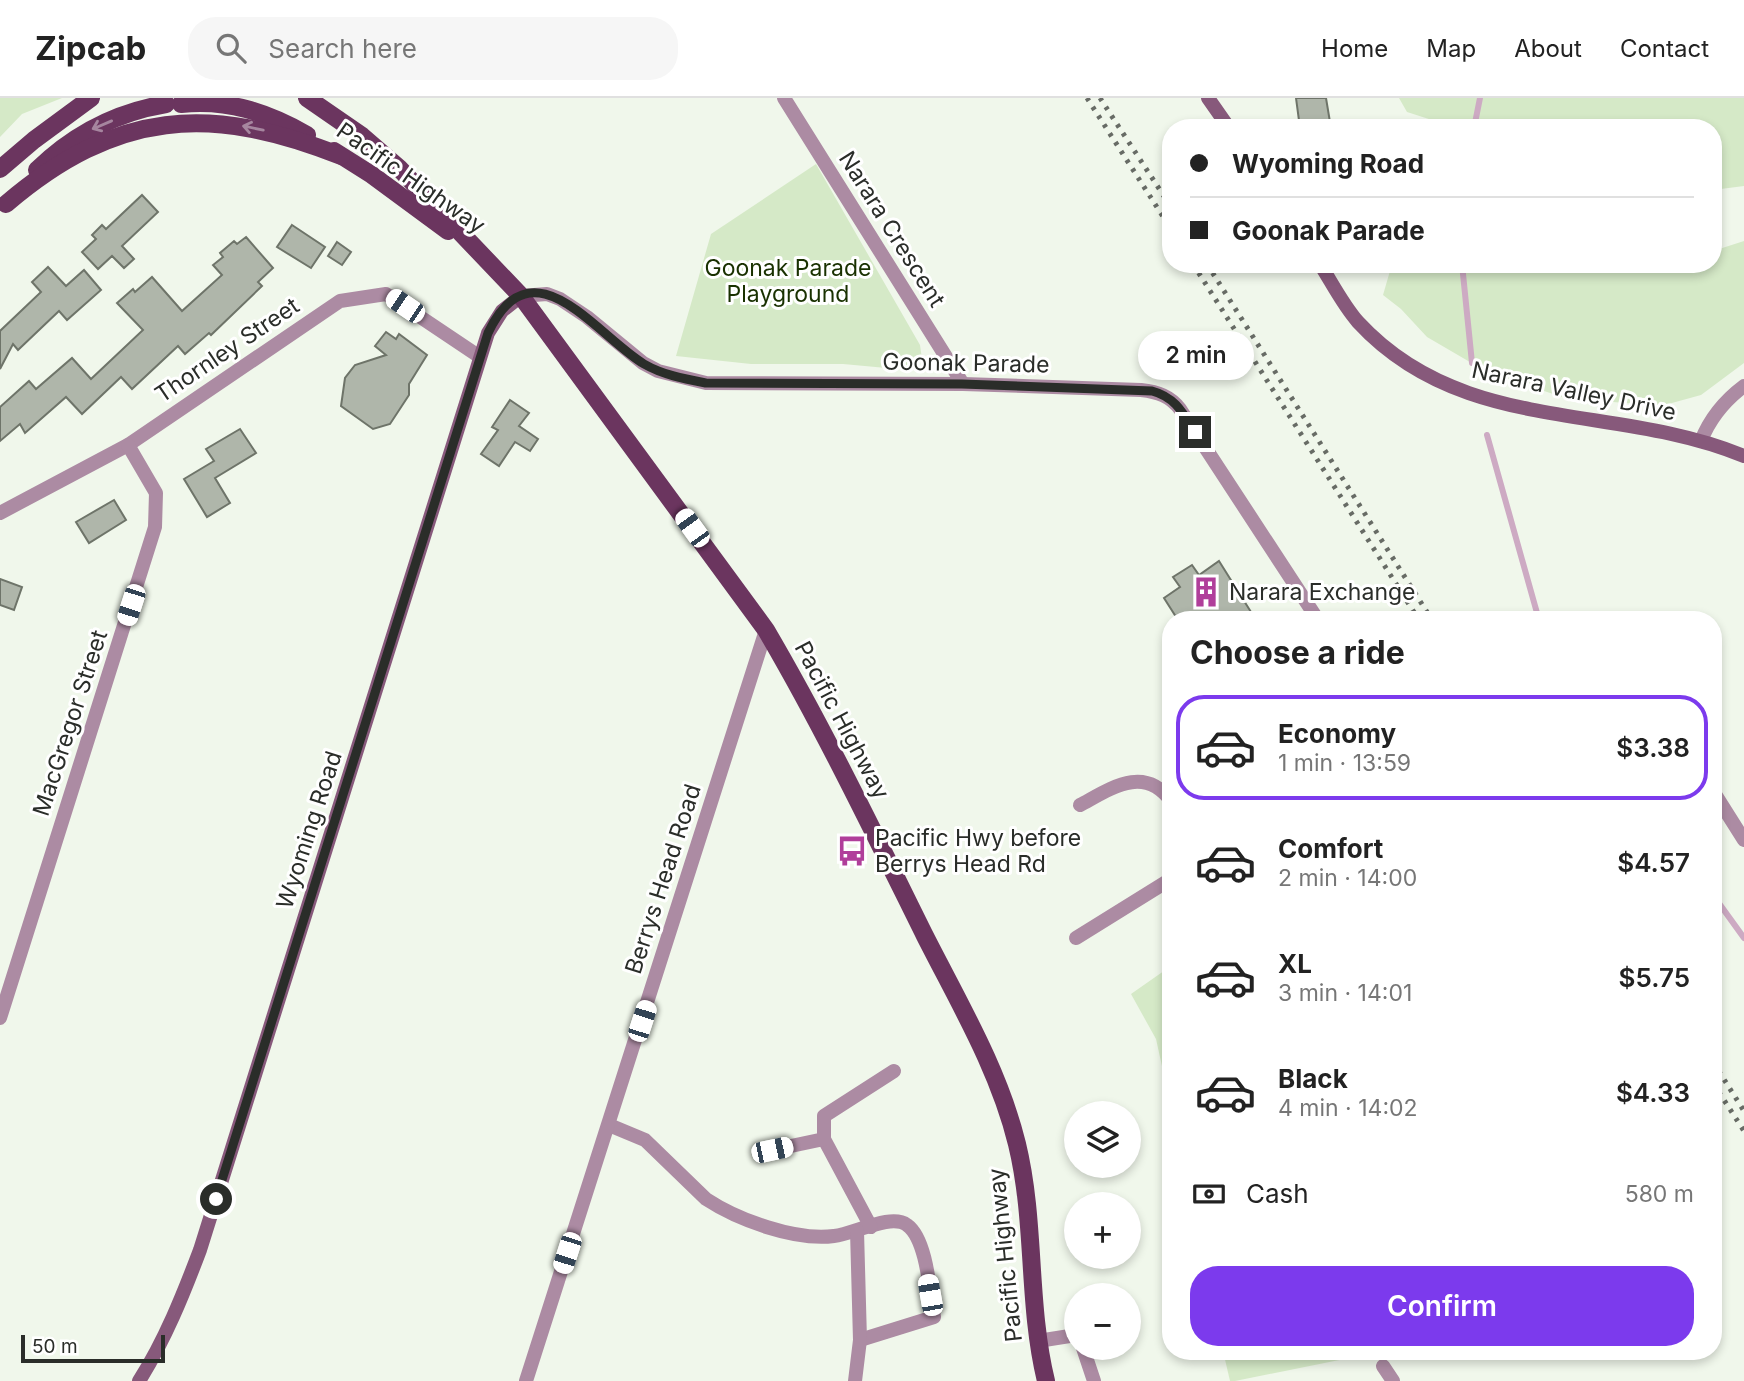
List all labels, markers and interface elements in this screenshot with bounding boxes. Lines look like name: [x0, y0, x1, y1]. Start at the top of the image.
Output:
search box: [188, 17, 678, 80]
text: Zipcab: [35, 28, 146, 68]
icon: search: [212, 29, 250, 67]
text: Search here: [268, 33, 417, 64]
text: Home: [1321, 34, 1388, 63]
text: Map: [1426, 34, 1476, 63]
text: About: [1514, 34, 1582, 63]
text: Contact: [1620, 34, 1709, 63]
street label: Pacific Highway: [331, 116, 491, 240]
one-way arrow: [92, 119, 113, 132]
one-way arrow: [242, 121, 265, 135]
street label: Narara Crescent: [833, 146, 951, 312]
text: Wyoming Road: [1232, 148, 1424, 179]
text: Goonak Parade: [1232, 215, 1425, 246]
park label: Goonak Parade Playground: [704, 254, 872, 308]
car: [382, 286, 429, 326]
street label: Thornley Street: [150, 291, 305, 408]
callout: 2 min: [1137, 330, 1253, 380]
text: 2 min: [1166, 341, 1226, 369]
street label: Goonak Parade: [882, 348, 1050, 378]
street label: Narara Valley Drive: [1469, 356, 1679, 426]
route end: [1179, 416, 1211, 448]
car: [672, 505, 713, 551]
building icon: Narara Exchange: [1189, 575, 1223, 609]
place label: Narara Exchange: [1229, 578, 1415, 606]
car: [115, 582, 148, 628]
street label: MacGregor Street: [27, 626, 113, 819]
text: Choose a ride: [1190, 633, 1405, 672]
street label: Pacific Highway: [789, 636, 895, 804]
icon: car: [1194, 716, 1257, 779]
text: Economy: [1278, 718, 1396, 749]
text: $3.38: [1616, 732, 1690, 763]
street label: Wyoming Road: [270, 748, 348, 912]
text: 1 min · 13:59: [1278, 749, 1411, 777]
street label: Berrys Head Road: [619, 781, 707, 977]
place label: Pacific Hwy before Berrys Head Rd: [875, 824, 1081, 878]
icon: car: [1194, 831, 1257, 894]
text: Comfort: [1278, 833, 1383, 864]
bus stop icon: Pacific Hwy before Berrys Head Rd: [835, 834, 869, 868]
text: $4.57: [1617, 847, 1690, 878]
text: 2 min · 14:00: [1278, 864, 1417, 892]
icon: car: [1194, 946, 1257, 1009]
text: XL: [1278, 948, 1312, 979]
text: $5.75: [1619, 962, 1690, 993]
text: 3 min · 14:01: [1278, 979, 1412, 1007]
car: [626, 998, 659, 1044]
icon: car: [1194, 1061, 1257, 1124]
text: Black: [1278, 1063, 1348, 1094]
text: $4.33: [1616, 1077, 1690, 1108]
text: 4 min · 14:02: [1278, 1094, 1418, 1122]
map controls: [1064, 1101, 1141, 1360]
button: layers: [1064, 1101, 1141, 1178]
car: [750, 1135, 795, 1165]
street label: Pacific Highway: [982, 1167, 1028, 1343]
icon: cash: [1190, 1175, 1228, 1213]
text: Cash: [1246, 1178, 1309, 1209]
text: 580 m: [1625, 1180, 1694, 1208]
route start: [200, 1183, 232, 1215]
button: +: [1064, 1192, 1141, 1269]
car: [551, 1230, 584, 1276]
button: Confirm: [1190, 1266, 1694, 1346]
car: [917, 1272, 944, 1318]
button: −: [1064, 1283, 1141, 1360]
scale bar: [21, 1332, 164, 1364]
text: 50 m: [32, 1335, 78, 1358]

